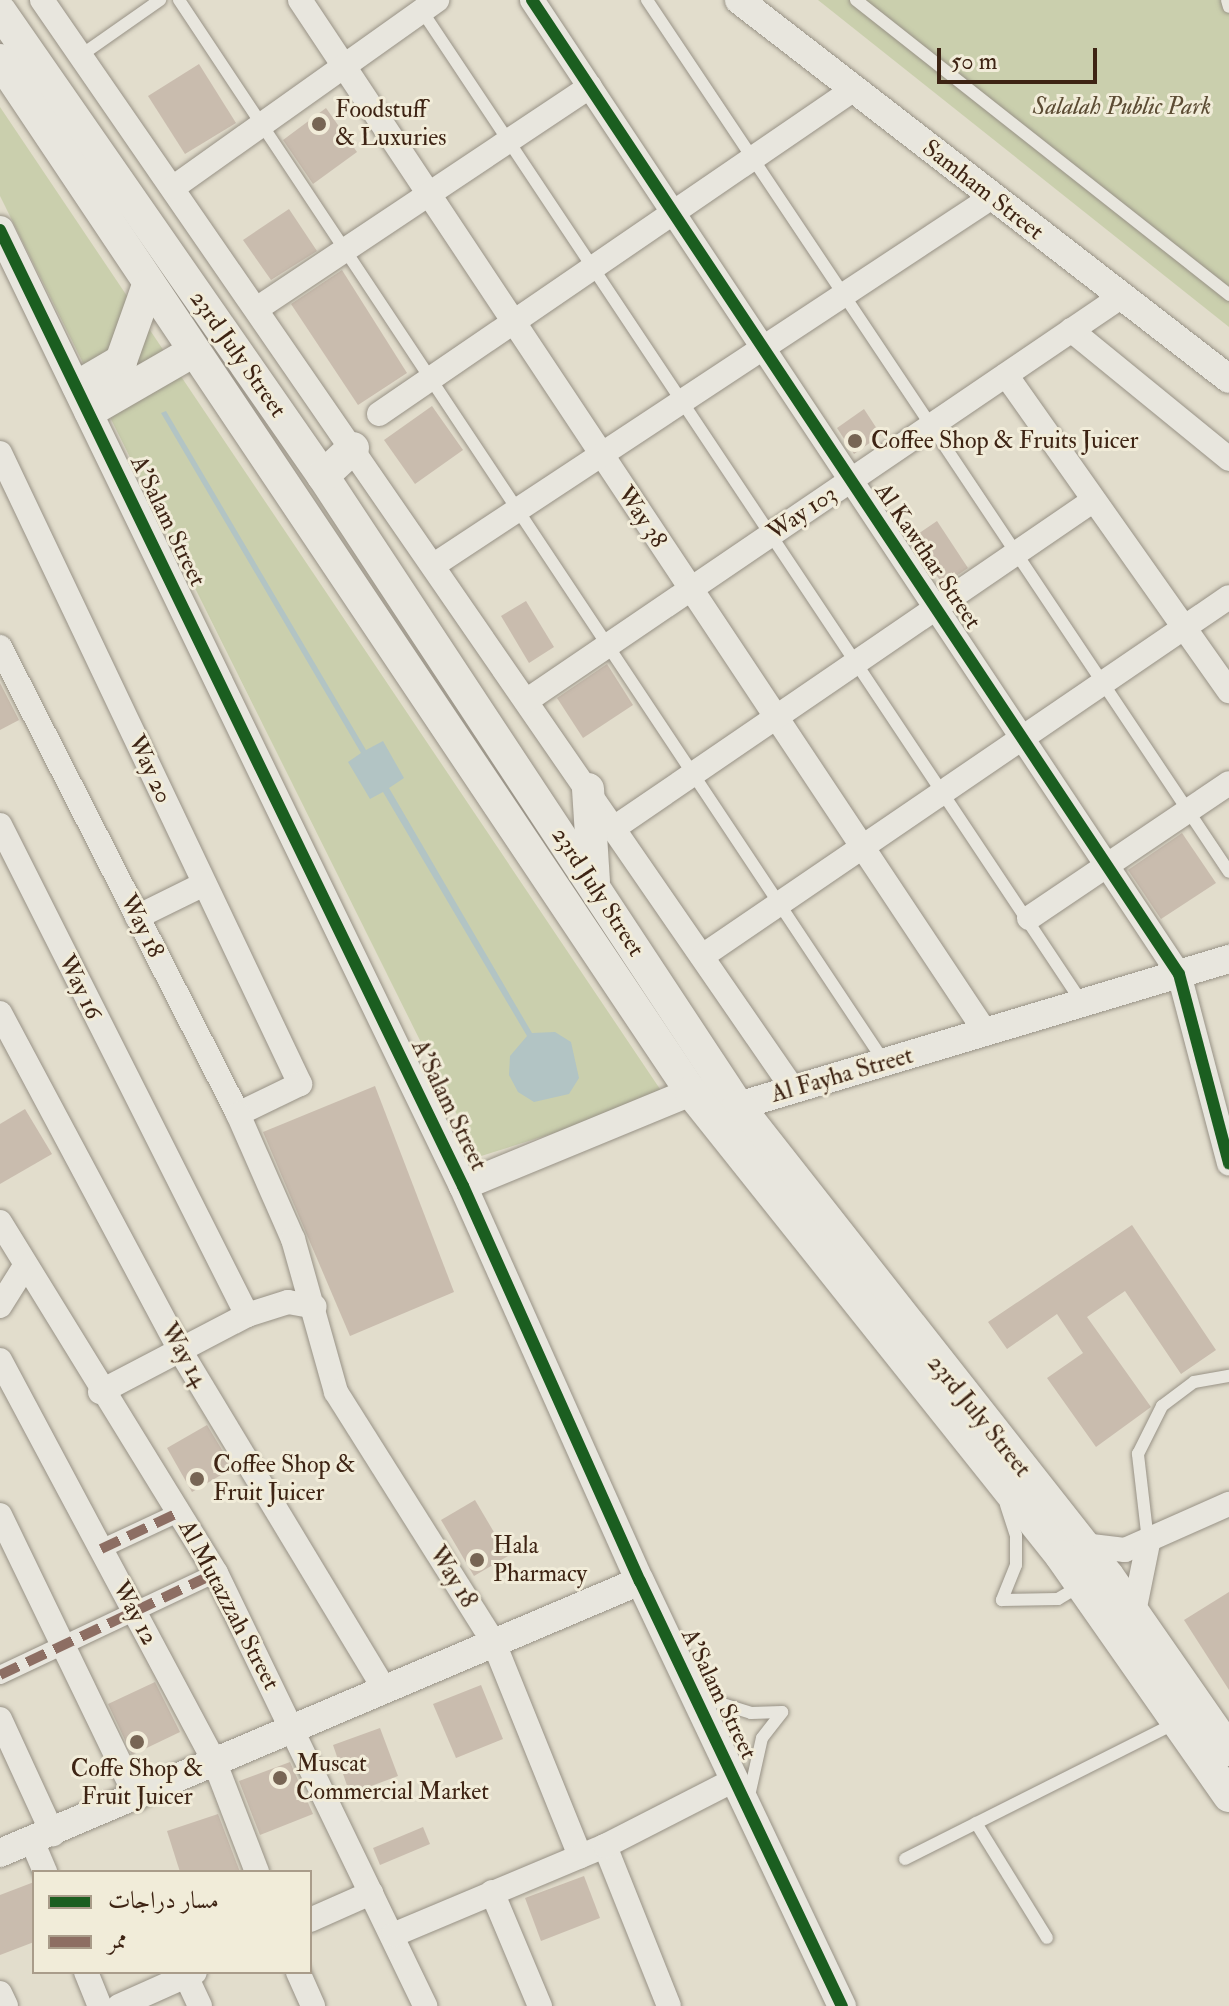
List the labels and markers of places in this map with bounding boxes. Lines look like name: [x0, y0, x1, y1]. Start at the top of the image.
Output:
place label: Foodstuff & Luxuries: [335, 96, 446, 152]
marker: Foodstuff & Luxuries: [310, 115, 328, 133]
place label: Coffee Shop & Fruits Juicer: [871, 427, 1138, 455]
marker: Coffee Shop & Fruits Juicer: [846, 432, 864, 450]
place label: Coffee Shop & Fruit Juicer: [213, 1451, 356, 1507]
marker: Coffee Shop & Fruit Juicer: [188, 1470, 206, 1488]
place label: Hala Pharmacy: [493, 1532, 587, 1588]
marker: Hala Pharmacy: [468, 1551, 486, 1569]
marker: Coffe Shop & Fruit Juicer: [128, 1733, 146, 1751]
place label: Muscat Commercial Market: [296, 1750, 489, 1806]
place label: Coffe Shop & Fruit Juicer: [71, 1755, 203, 1811]
marker: Muscat Commercial Market: [271, 1769, 289, 1787]

